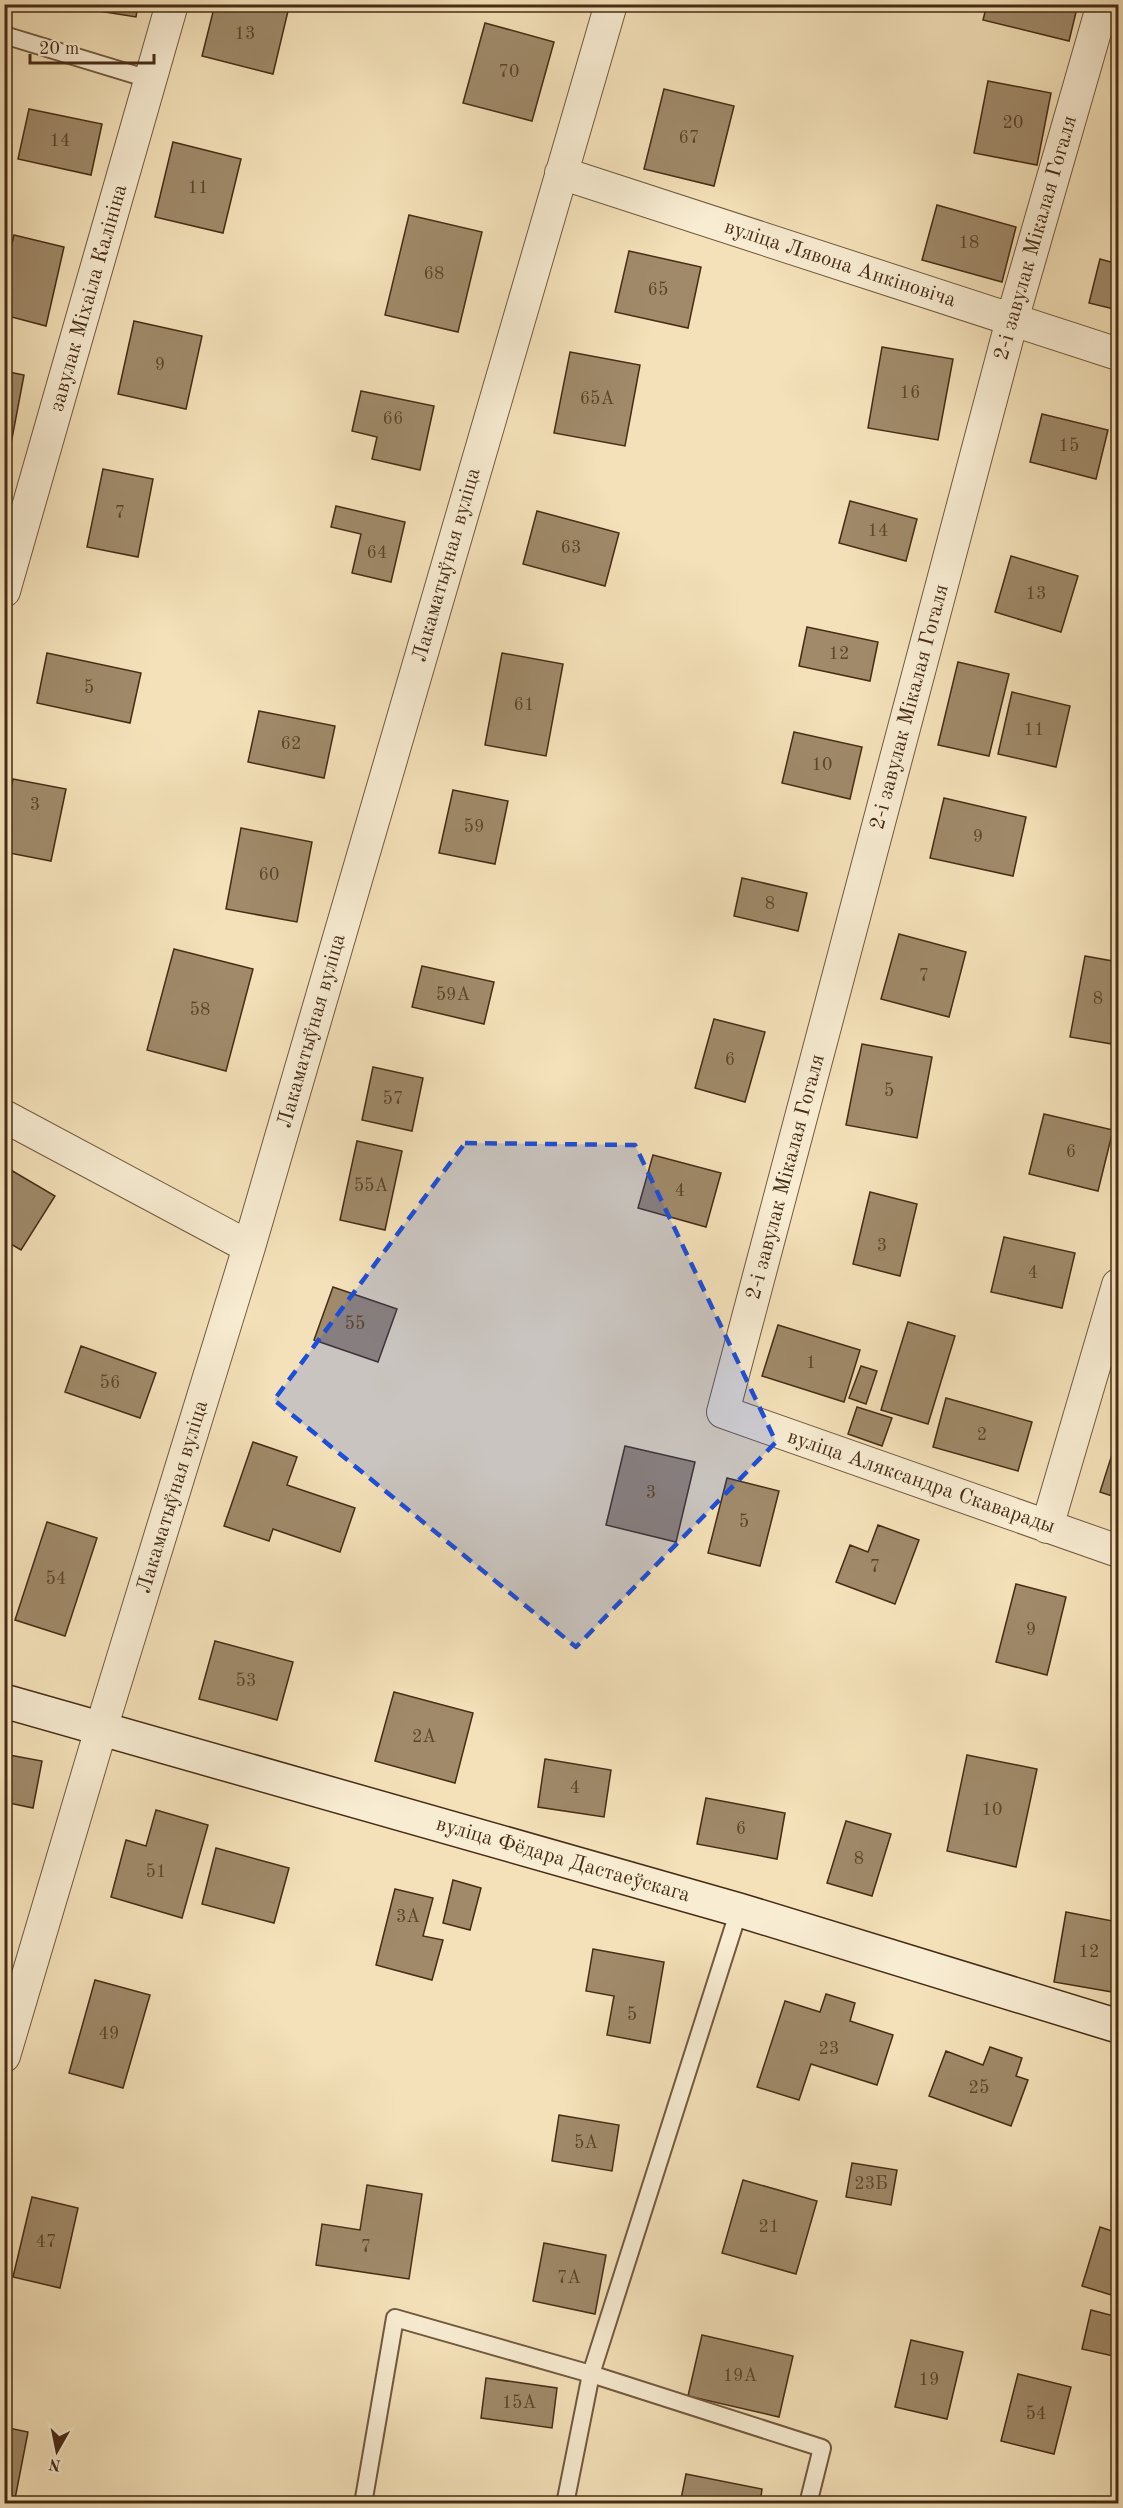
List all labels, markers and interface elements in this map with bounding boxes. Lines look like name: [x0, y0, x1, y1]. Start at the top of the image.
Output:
house number: 13: [235, 25, 255, 43]
scale bar: [30, 27, 154, 65]
text: 20 m: [39, 40, 79, 58]
house number: 70: [499, 63, 519, 81]
street label: 2-і завулак Мікалая Гогаля: [991, 113, 1081, 363]
house number: 20: [1003, 114, 1023, 132]
house number: 67: [679, 129, 699, 147]
house number: 14: [50, 132, 70, 150]
house number: 11: [188, 179, 208, 197]
street label: завулак Міхаіла Калініна: [47, 182, 131, 414]
street label: вуліца Лявона Анкіновіча: [722, 217, 958, 311]
house number: 18: [959, 234, 979, 252]
house number: 68: [424, 265, 444, 283]
house number: 65: [648, 281, 668, 299]
house number: 9: [155, 356, 165, 374]
house number: 16: [900, 384, 920, 402]
house number: 65А: [580, 390, 615, 408]
house number: 66: [383, 410, 403, 428]
house number: 15: [1059, 437, 1079, 455]
street label: Лакаматыўная вуліца: [409, 466, 485, 664]
house number: 7: [115, 504, 125, 522]
house number: 14: [868, 522, 888, 540]
house number: 63: [561, 539, 581, 557]
house number: 64: [367, 544, 387, 562]
street label: 2-і завулак Мікалая Гогаля: [867, 582, 953, 832]
house number: 13: [1026, 585, 1046, 603]
house number: 12: [829, 645, 849, 663]
house number: 5: [84, 679, 94, 697]
house number: 61: [514, 696, 534, 714]
house number: 11: [1024, 721, 1044, 739]
house number: 62: [281, 735, 301, 753]
house number: 10: [812, 756, 832, 774]
house number: 3: [30, 796, 40, 814]
house number: 59: [464, 818, 484, 836]
house number: 9: [973, 828, 983, 846]
house number: 60: [259, 866, 279, 884]
house number: 8: [765, 895, 775, 913]
street label: Лакаматыўная вуліца: [274, 932, 350, 1130]
house number: 7: [919, 967, 929, 985]
house number: 59А: [436, 986, 471, 1004]
house number: 8: [1093, 990, 1103, 1008]
house number: 58: [190, 1001, 210, 1019]
house number: 6: [725, 1051, 735, 1069]
street label: 2-і завулак Мікалая Гогаля: [743, 1052, 829, 1302]
house number: 5: [884, 1082, 894, 1100]
house number: 57: [383, 1090, 403, 1108]
house number: 6: [1066, 1143, 1076, 1161]
house number: 55А: [354, 1177, 389, 1195]
house number: 4: [675, 1182, 685, 1200]
house number: 3: [877, 1237, 887, 1255]
house number: 4: [1028, 1264, 1038, 1282]
house number: 55: [345, 1315, 365, 1333]
house number: 1: [806, 1354, 816, 1372]
house number: 56: [100, 1374, 120, 1392]
street label: Лакаматыўная вуліца: [134, 1398, 212, 1596]
street label: вуліца Аляксандра Скаварады: [785, 1426, 1058, 1538]
house number: 2: [977, 1426, 987, 1444]
house number: 3: [646, 1484, 656, 1502]
house number: 5: [739, 1513, 749, 1531]
house number: 7: [870, 1558, 880, 1576]
house number: 54: [46, 1570, 66, 1588]
house number: 9: [1026, 1621, 1036, 1639]
house number: 53: [236, 1672, 256, 1690]
house number: 2А: [412, 1728, 436, 1746]
house number: 4: [570, 1779, 580, 1797]
house number: 10: [982, 1801, 1002, 1819]
street label: вуліца Фёдара Дастаеўскага: [434, 1814, 692, 1906]
house number: 6: [736, 1820, 746, 1838]
house number: 8: [854, 1850, 864, 1868]
house number: 51: [146, 1863, 166, 1881]
house number: 3А: [396, 1908, 420, 1926]
house number: 12: [1079, 1943, 1099, 1961]
house number: 5: [627, 2006, 637, 2024]
house number: 49: [99, 2025, 119, 2043]
house number: 23: [819, 2040, 839, 2058]
house number: 25: [969, 2079, 989, 2097]
house number: 5А: [574, 2134, 598, 2152]
house number: 23Б: [854, 2175, 888, 2193]
house number: 21: [759, 2218, 779, 2236]
house number: 47: [36, 2233, 56, 2251]
house number: 7: [361, 2238, 371, 2256]
house number: 7А: [557, 2269, 581, 2287]
house number: 19А: [723, 2367, 758, 2385]
house number: 19: [919, 2371, 939, 2389]
house number: 15А: [502, 2394, 537, 2412]
house number: 54: [1026, 2405, 1046, 2423]
north arrow: [27, 2421, 87, 2481]
text: N: [47, 2455, 62, 2473]

